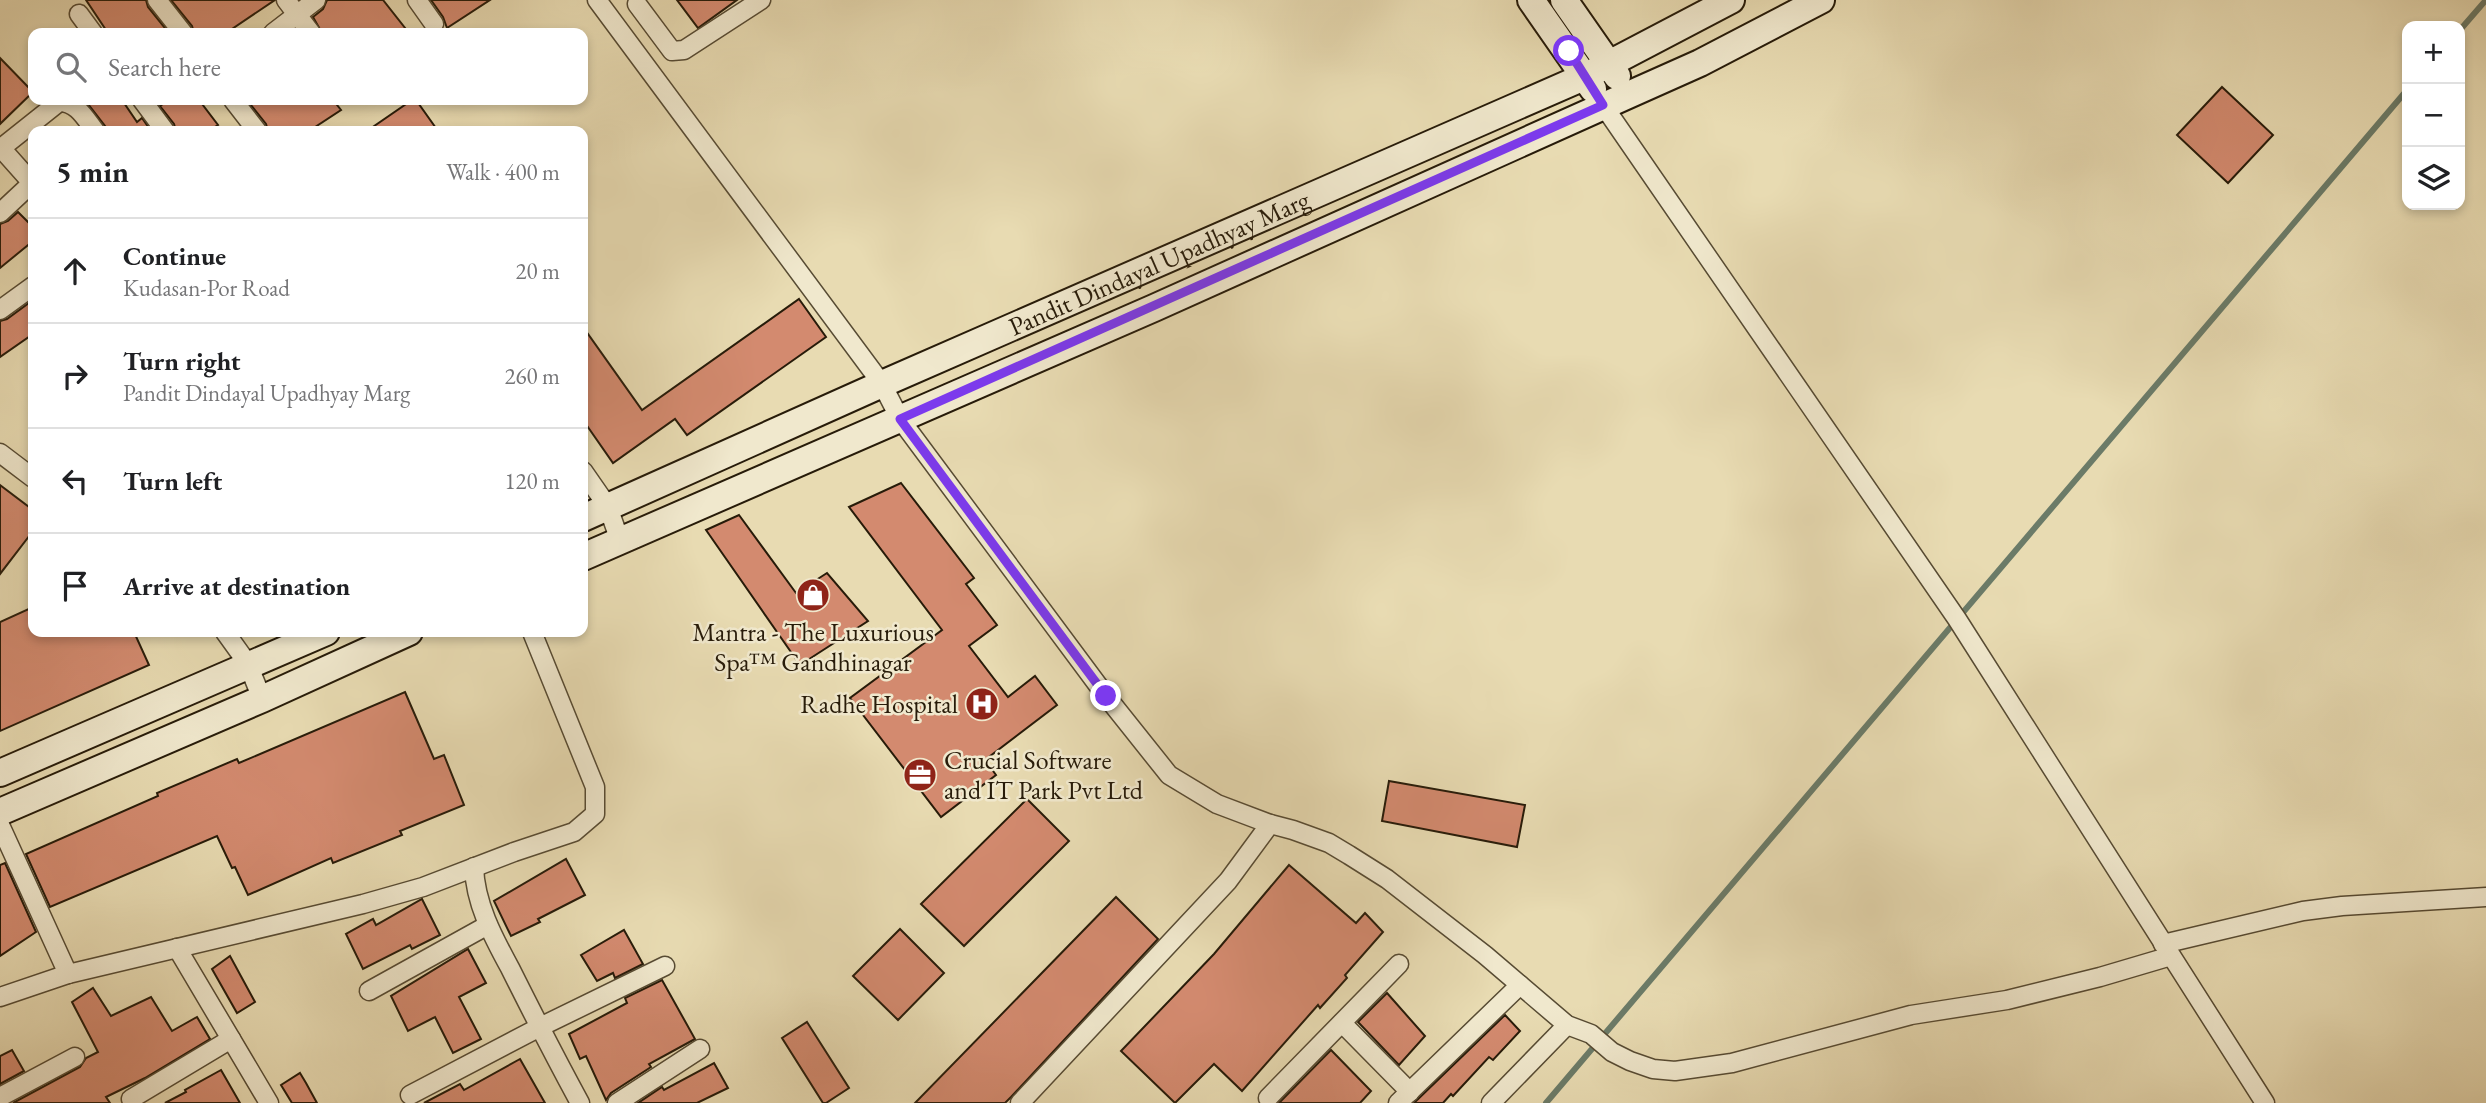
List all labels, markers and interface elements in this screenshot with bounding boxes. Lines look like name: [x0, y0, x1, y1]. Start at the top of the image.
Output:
map controls: [2402, 21, 2465, 210]
button: +: [2402, 21, 2465, 84]
search box: [28, 28, 588, 105]
route start: [1553, 35, 1584, 66]
icon: search: [52, 48, 90, 86]
text: Search here: [108, 50, 221, 84]
button: −: [2402, 84, 2465, 147]
button: layers: [2402, 147, 2465, 210]
text: 5 min: [56, 152, 129, 191]
text: Walk · 400 m: [446, 157, 560, 187]
street label: Pandit Dindayal Upadhyay Marg: [1003, 182, 1315, 344]
text: Continue: [123, 239, 226, 273]
icon: ahead: [56, 252, 94, 290]
text: 20 m: [515, 256, 560, 286]
text: Kudasan-Por Road: [123, 273, 290, 303]
text: Turn right: [123, 344, 241, 378]
icon: right: [56, 357, 94, 395]
text: 260 m: [504, 361, 560, 391]
text: Pandit Dindayal Upadhyay Marg: [123, 378, 410, 408]
icon: left: [56, 462, 94, 500]
text: Turn left: [123, 464, 222, 498]
text: 120 m: [504, 466, 560, 496]
icon: arrive: [56, 567, 94, 605]
text: Arrive at destination: [123, 569, 350, 603]
shop icon: Mantra - The Luxurious Spa™ Gandhinagar: [794, 576, 832, 614]
place label: Mantra - The Luxurious Spa™ Gandhinagar: [692, 615, 934, 679]
route end: [1090, 680, 1121, 711]
hospital icon: Radhe Hospital: [963, 685, 1001, 723]
place label: Radhe Hospital: [800, 687, 958, 721]
place label: Crucial Software and IT Park Pvt Ltd: [944, 743, 1144, 807]
office icon: Crucial Software and IT Park Pvt Ltd: [901, 756, 939, 794]

